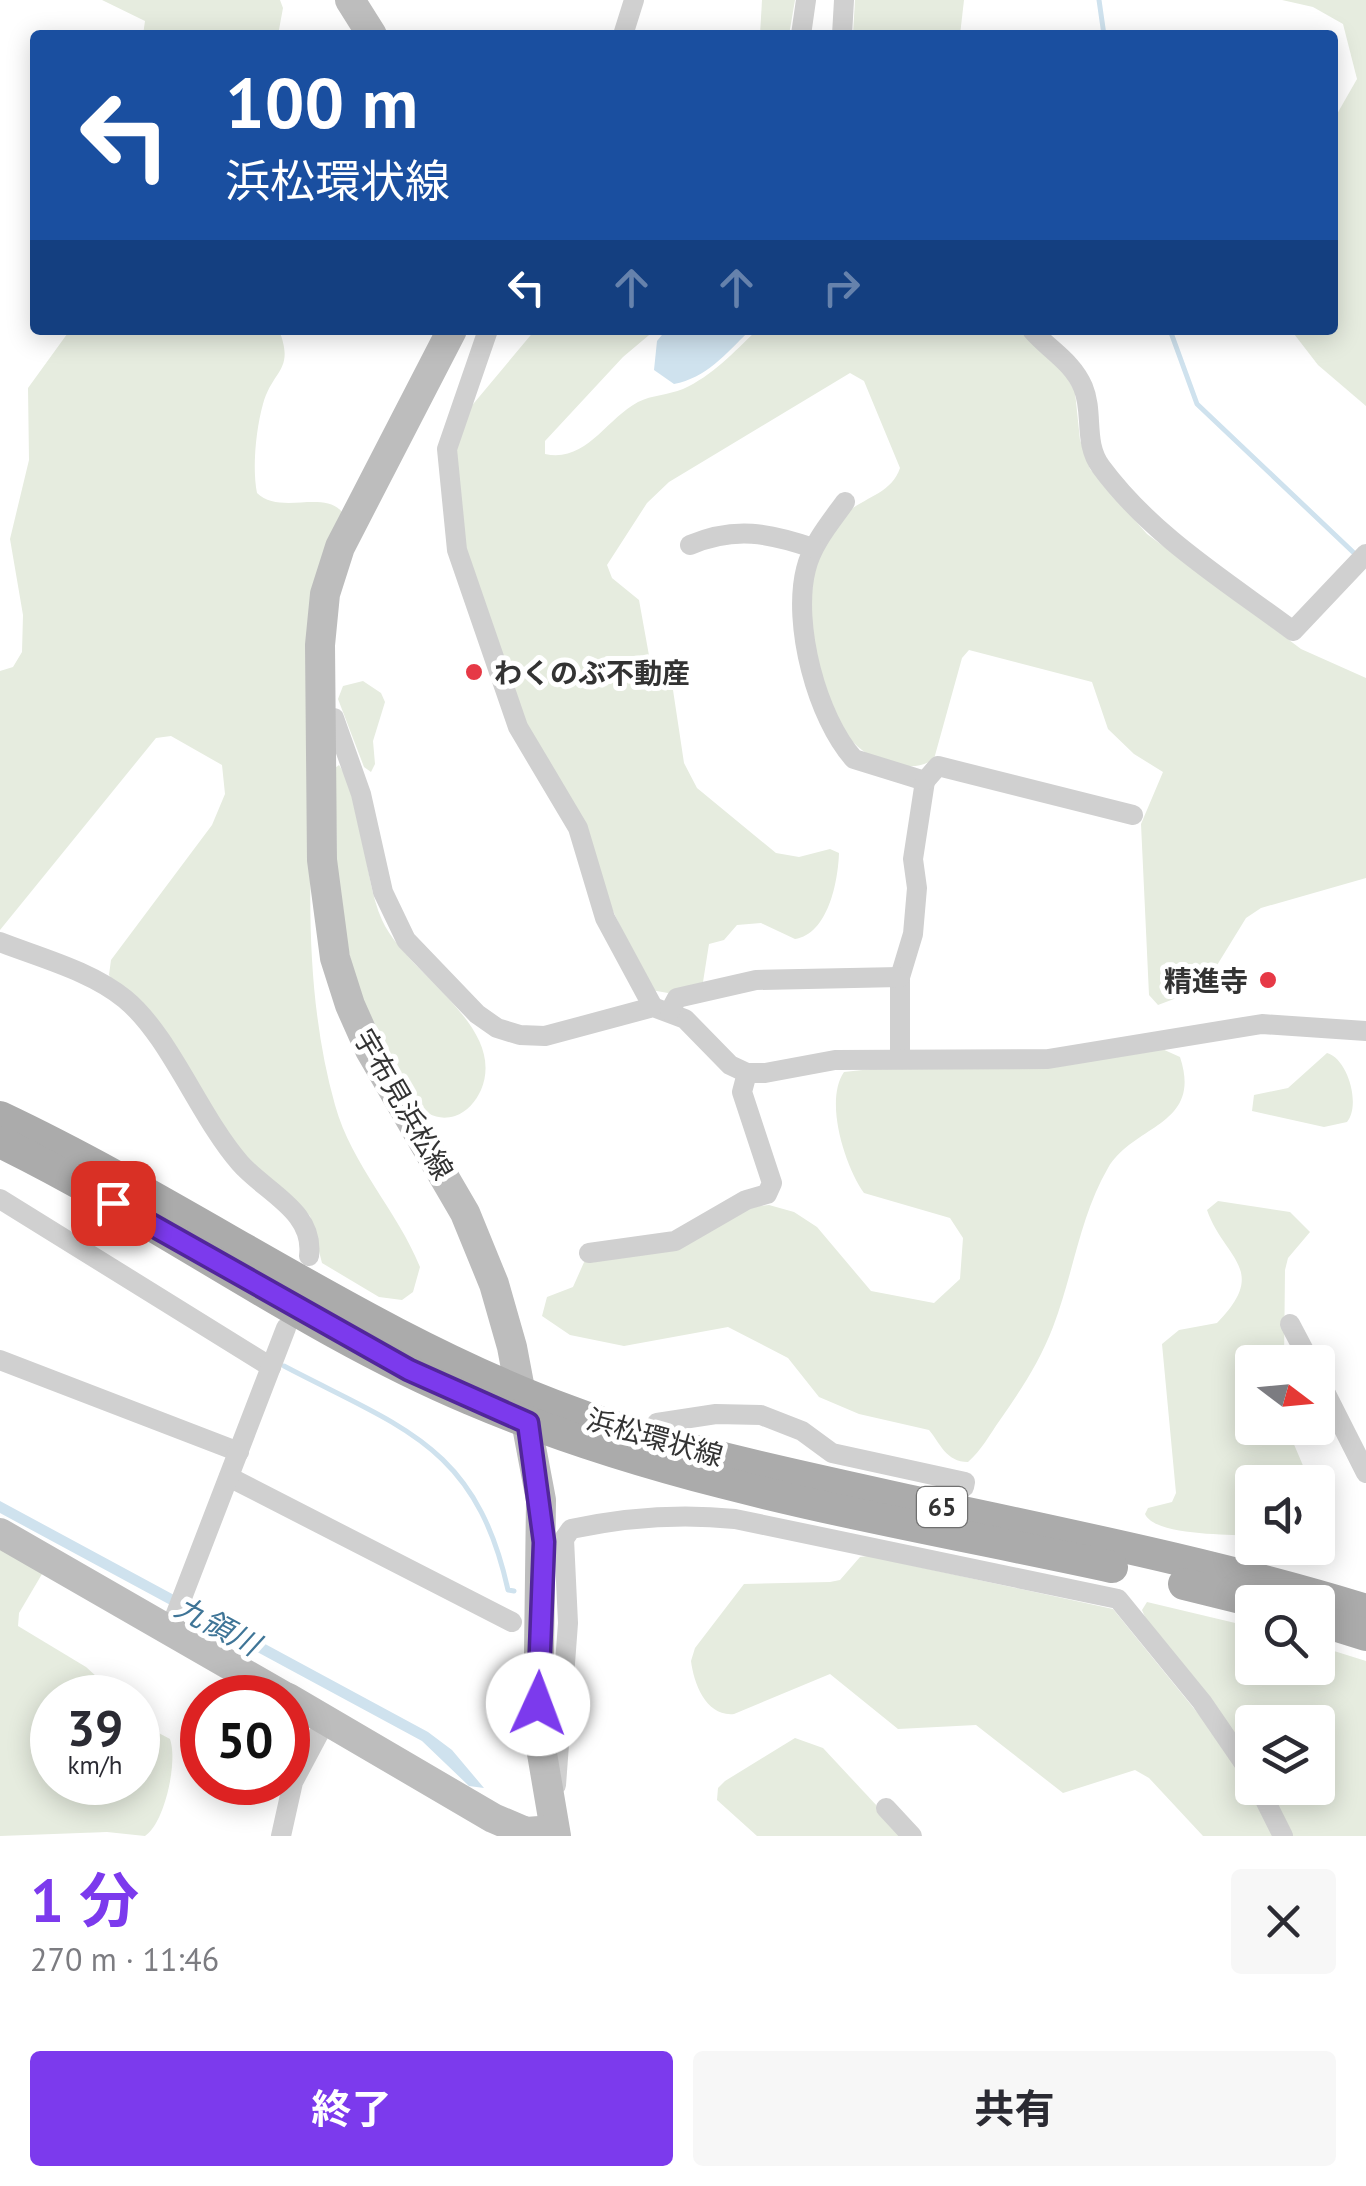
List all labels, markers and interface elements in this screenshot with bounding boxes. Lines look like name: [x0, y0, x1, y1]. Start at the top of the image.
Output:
text: 100 m: [225, 57, 418, 147]
icon: left: [60, 70, 190, 200]
text: 浜松環状線: [225, 151, 450, 209]
icon: left: [499, 260, 554, 315]
icon: ahead: [604, 260, 659, 315]
icon: ahead: [709, 260, 764, 315]
icon: right: [814, 260, 869, 315]
place label: わくのぶ不動産: [494, 654, 690, 691]
marker: わくのぶ不動産: [463, 661, 485, 683]
place label: 精進寺: [1164, 962, 1248, 999]
marker: 精進寺: [1257, 969, 1279, 991]
street label: 宇布見浜松線: [346, 1022, 462, 1186]
pin: [71, 1161, 156, 1246]
icon: arrive: [86, 1176, 141, 1231]
north arrow: [1235, 1345, 1335, 1445]
map controls: [1235, 1345, 1335, 1805]
street label: 浜松環状線: [583, 1400, 727, 1474]
button: sound: [1235, 1465, 1335, 1565]
road number: 65: [917, 1487, 967, 1527]
button: search: [1235, 1585, 1335, 1685]
water label: 九領川: [169, 1587, 270, 1665]
position arrow: [486, 1652, 590, 1756]
speed limit sign: 50: [180, 1675, 310, 1805]
text: 39: [67, 1695, 123, 1760]
button: layers: [1235, 1705, 1335, 1805]
text: km/h: [68, 1749, 122, 1781]
text: 1 分: [30, 1861, 139, 1939]
button: close: [1231, 1869, 1336, 1974]
text: 270 m · 11:46: [30, 1938, 219, 1980]
button: 終了: [30, 2051, 673, 2166]
button: 共有: [693, 2051, 1336, 2166]

